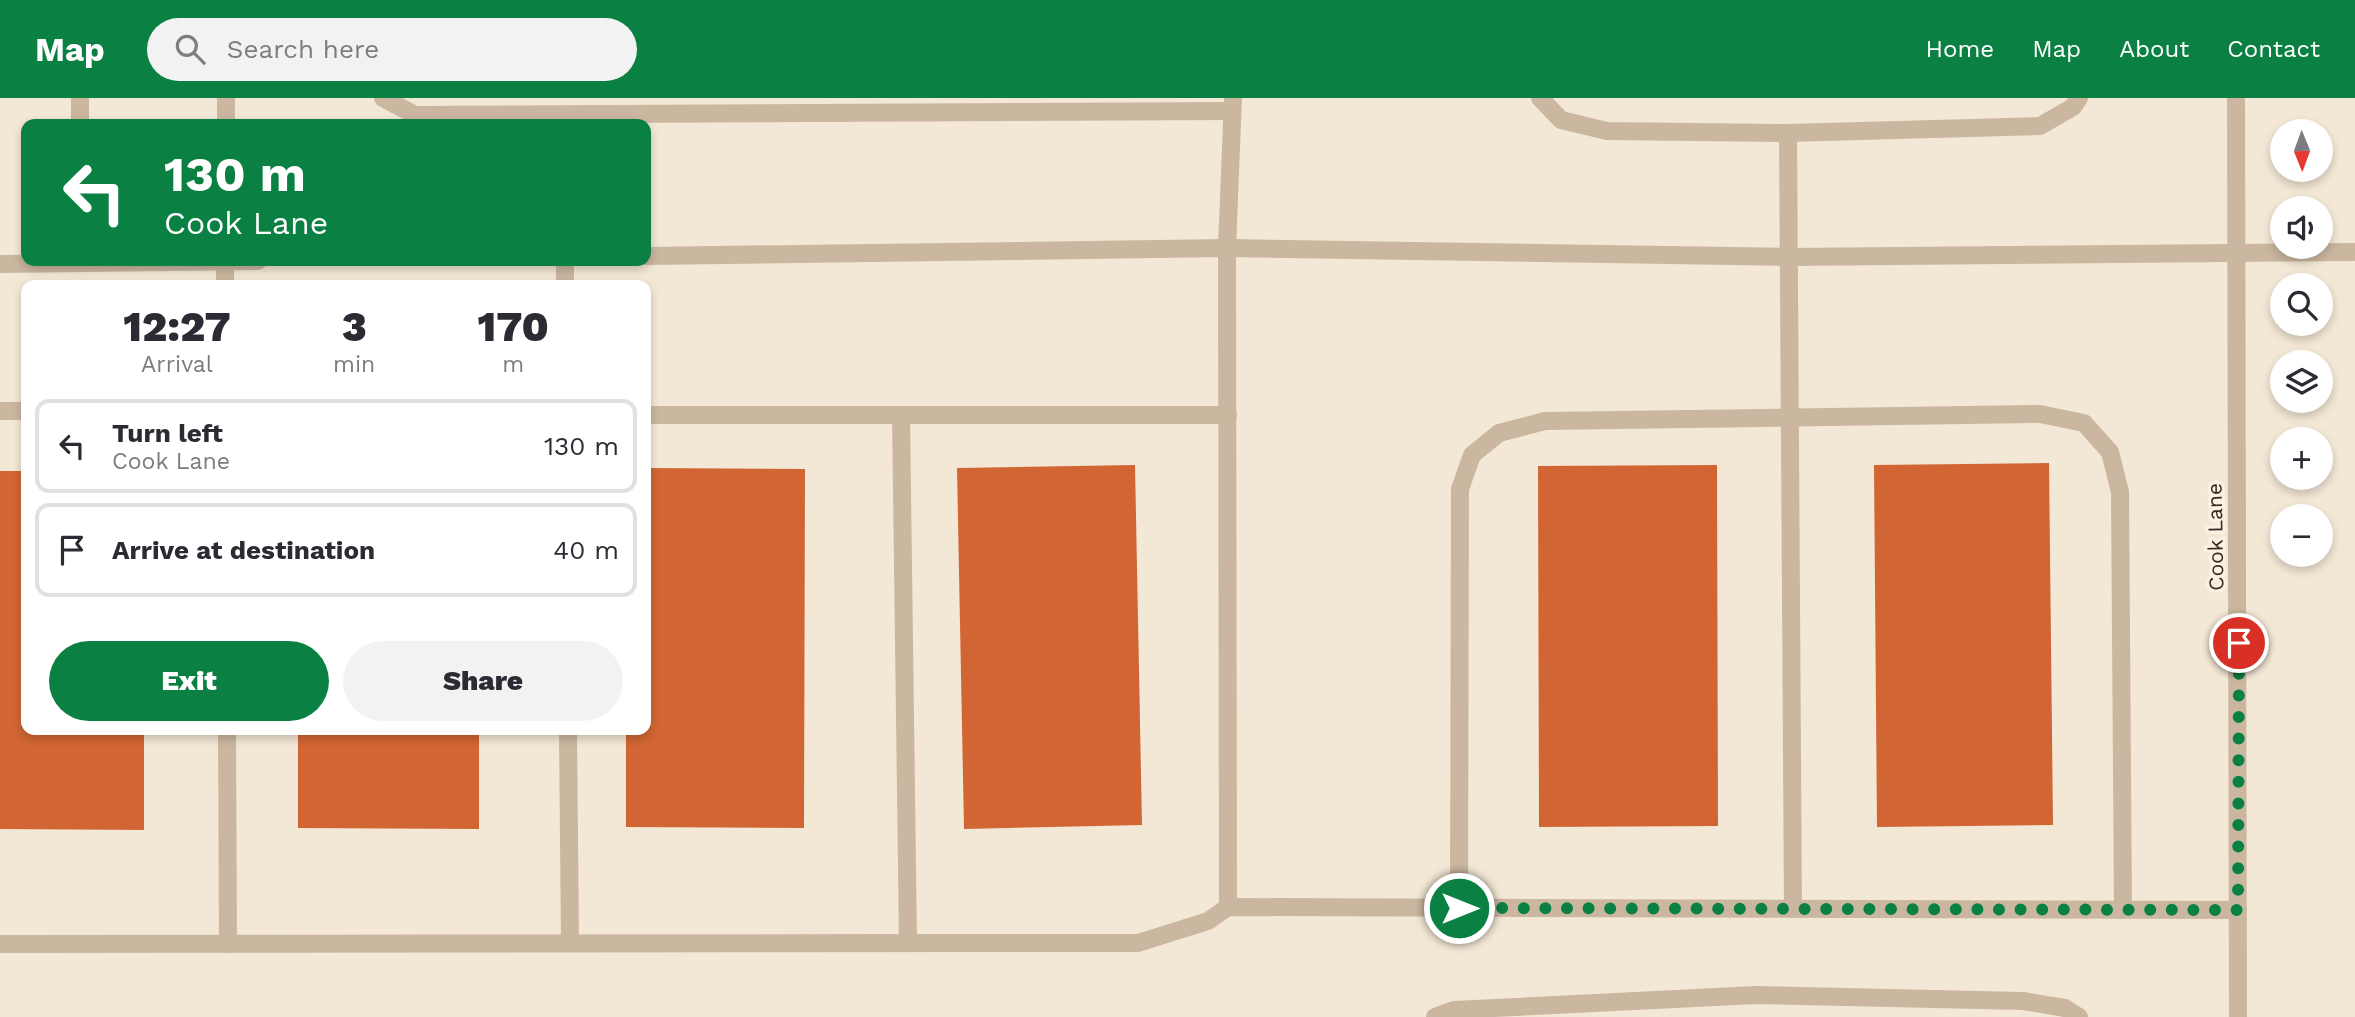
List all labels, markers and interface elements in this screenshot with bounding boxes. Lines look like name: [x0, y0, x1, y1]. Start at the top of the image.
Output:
search box: [147, 18, 637, 81]
text: Map: [35, 30, 105, 69]
icon: search: [171, 30, 209, 68]
text: Search here: [227, 34, 379, 64]
text: Home: [1926, 35, 1994, 63]
text: Map: [2032, 35, 2081, 63]
text: About: [2119, 35, 2189, 63]
text: Contact: [2227, 35, 2320, 63]
north arrow: [2270, 119, 2333, 182]
map controls: [2270, 119, 2333, 567]
text: 130 m: [164, 145, 306, 203]
icon: left: [49, 147, 140, 238]
button: sound: [2270, 196, 2333, 259]
text: Cook Lane: [164, 204, 328, 242]
button: search: [2270, 273, 2333, 336]
text: 12:27: [123, 302, 231, 351]
text: 3: [342, 302, 367, 351]
text: 170: [478, 302, 549, 351]
button: layers: [2270, 350, 2333, 413]
text: Arrival: [141, 351, 213, 378]
text: min: [333, 351, 375, 378]
text: m: [502, 351, 524, 378]
text: Turn left: [112, 418, 223, 448]
icon: left: [53, 427, 91, 465]
button: +: [2270, 427, 2333, 490]
text: 130 m: [544, 431, 619, 461]
text: Cook Lane: [112, 448, 230, 475]
street label: Cook Lane: [2202, 483, 2228, 591]
button: −: [2270, 504, 2333, 567]
icon: arrive: [53, 531, 91, 569]
text: Arrive at destination: [112, 535, 375, 565]
text: 40 m: [553, 535, 619, 565]
pin: [2209, 613, 2269, 673]
icon: arrive: [2220, 624, 2258, 662]
button: Exit: [49, 641, 329, 721]
button: Share: [343, 641, 623, 721]
position arrow: [1422, 871, 1496, 945]

